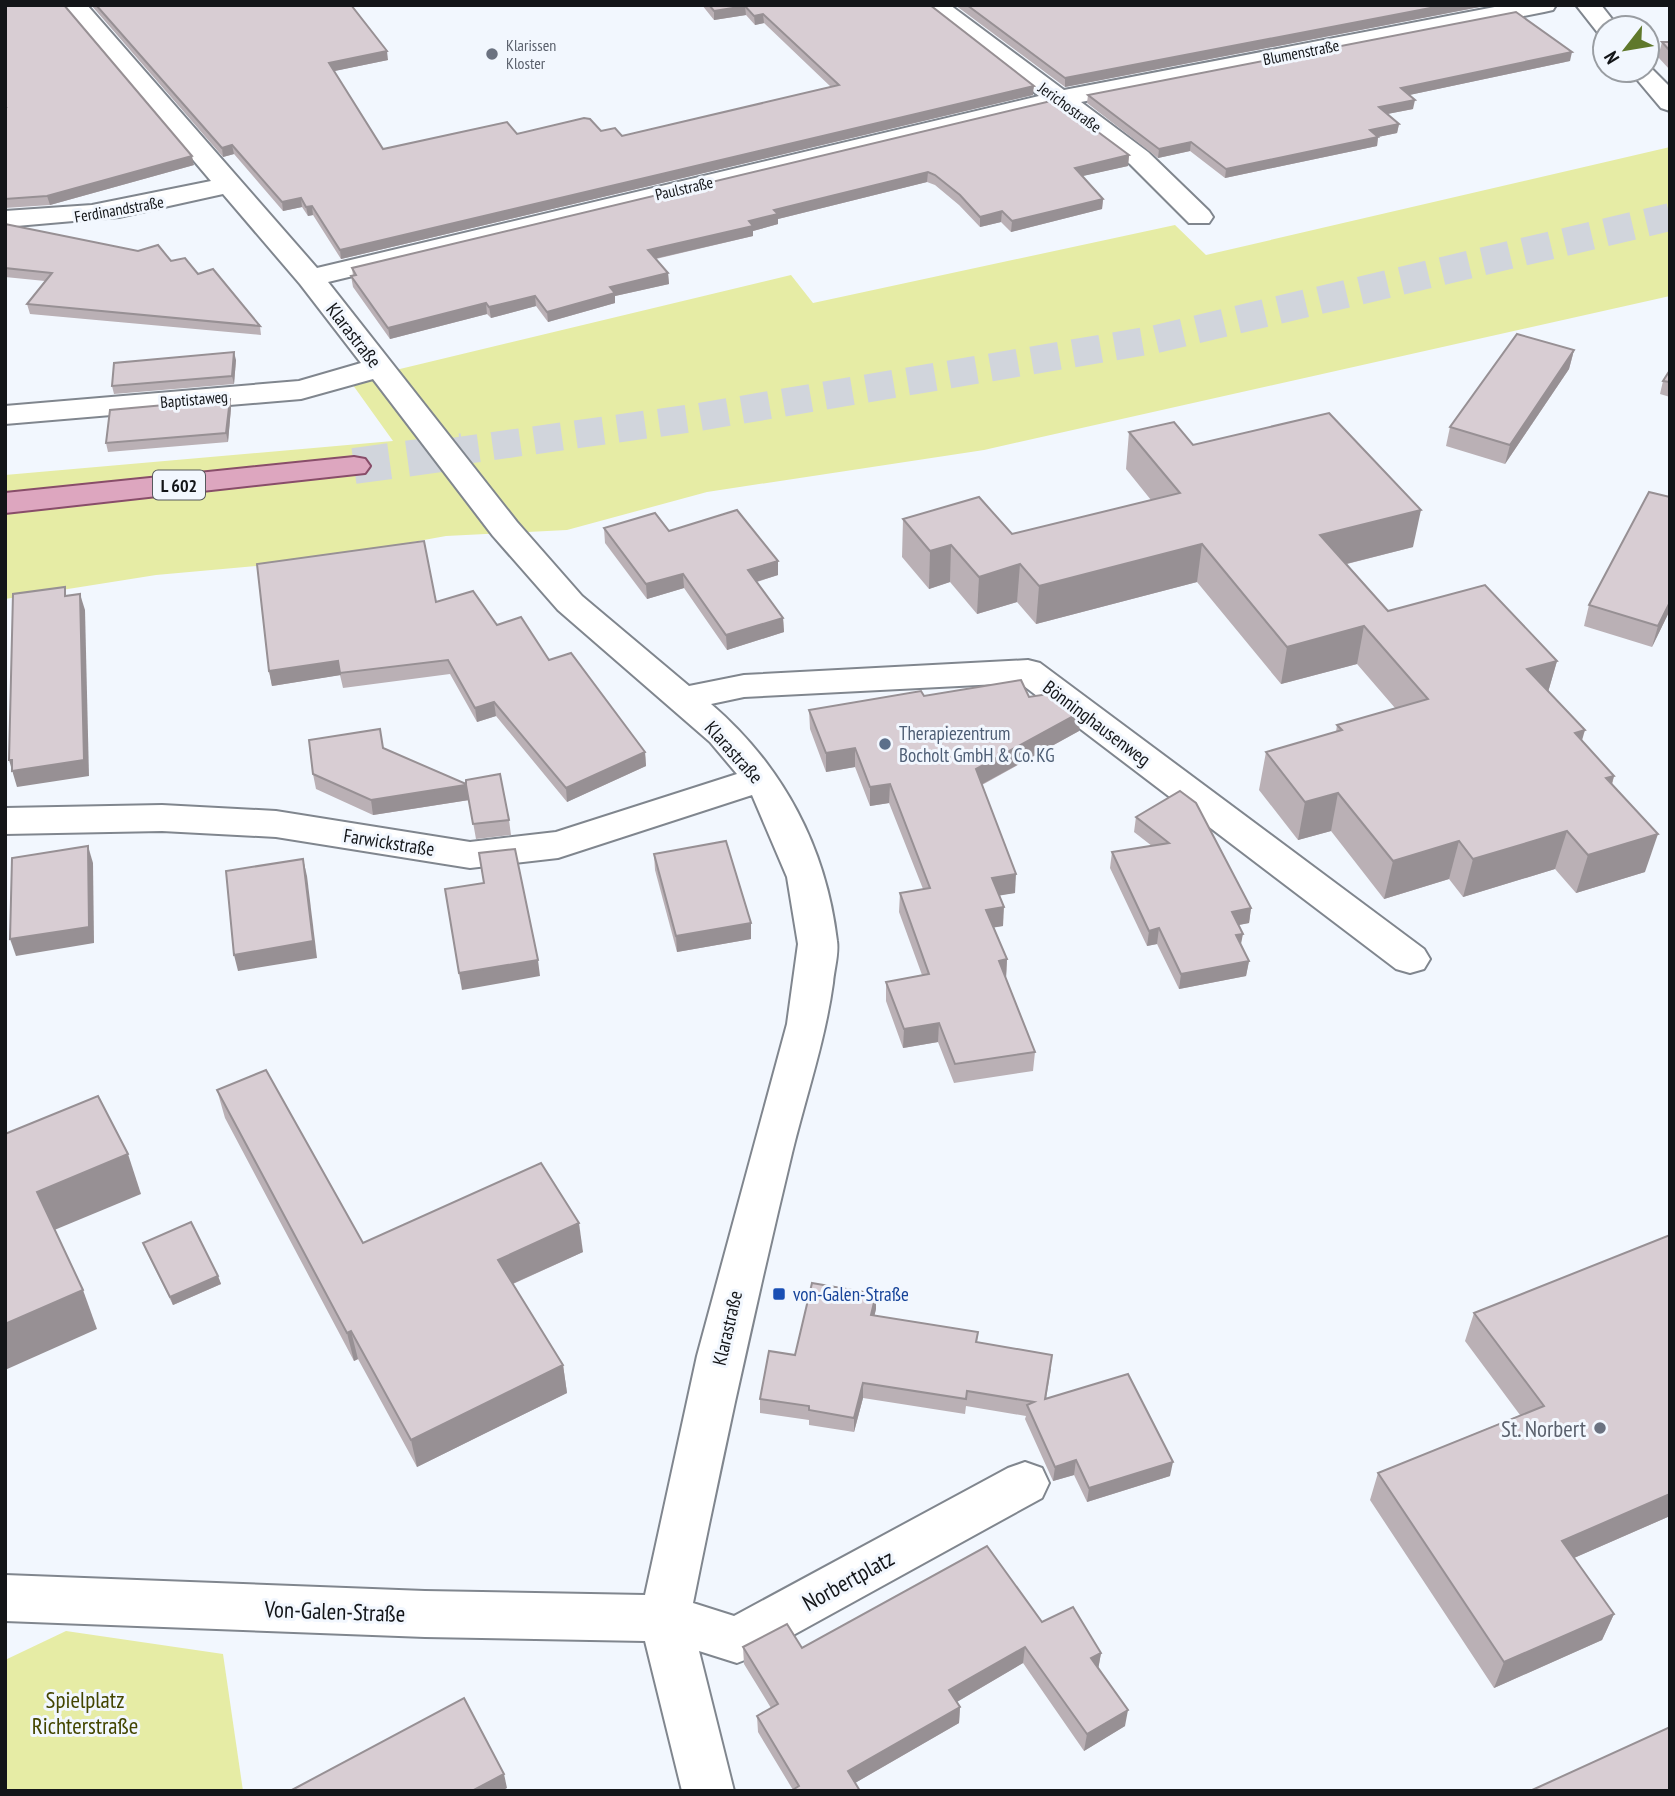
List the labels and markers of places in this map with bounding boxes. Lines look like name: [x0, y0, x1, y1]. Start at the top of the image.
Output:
place label: Klarissen Kloster: [506, 35, 556, 73]
marker: Klarissen Kloster: [484, 46, 500, 62]
place label: Therapiezentrum Bocholt GmbH & Co. KG: [899, 721, 1055, 767]
marker: Therapiezentrum Bocholt GmbH & Co. KG: [877, 736, 893, 752]
place label: von-Galen-Straße: [793, 1282, 909, 1306]
marker: von-Galen-Straße: [771, 1286, 787, 1302]
place label: St. Norbert: [1501, 1414, 1587, 1443]
marker: St. Norbert: [1592, 1420, 1608, 1436]

